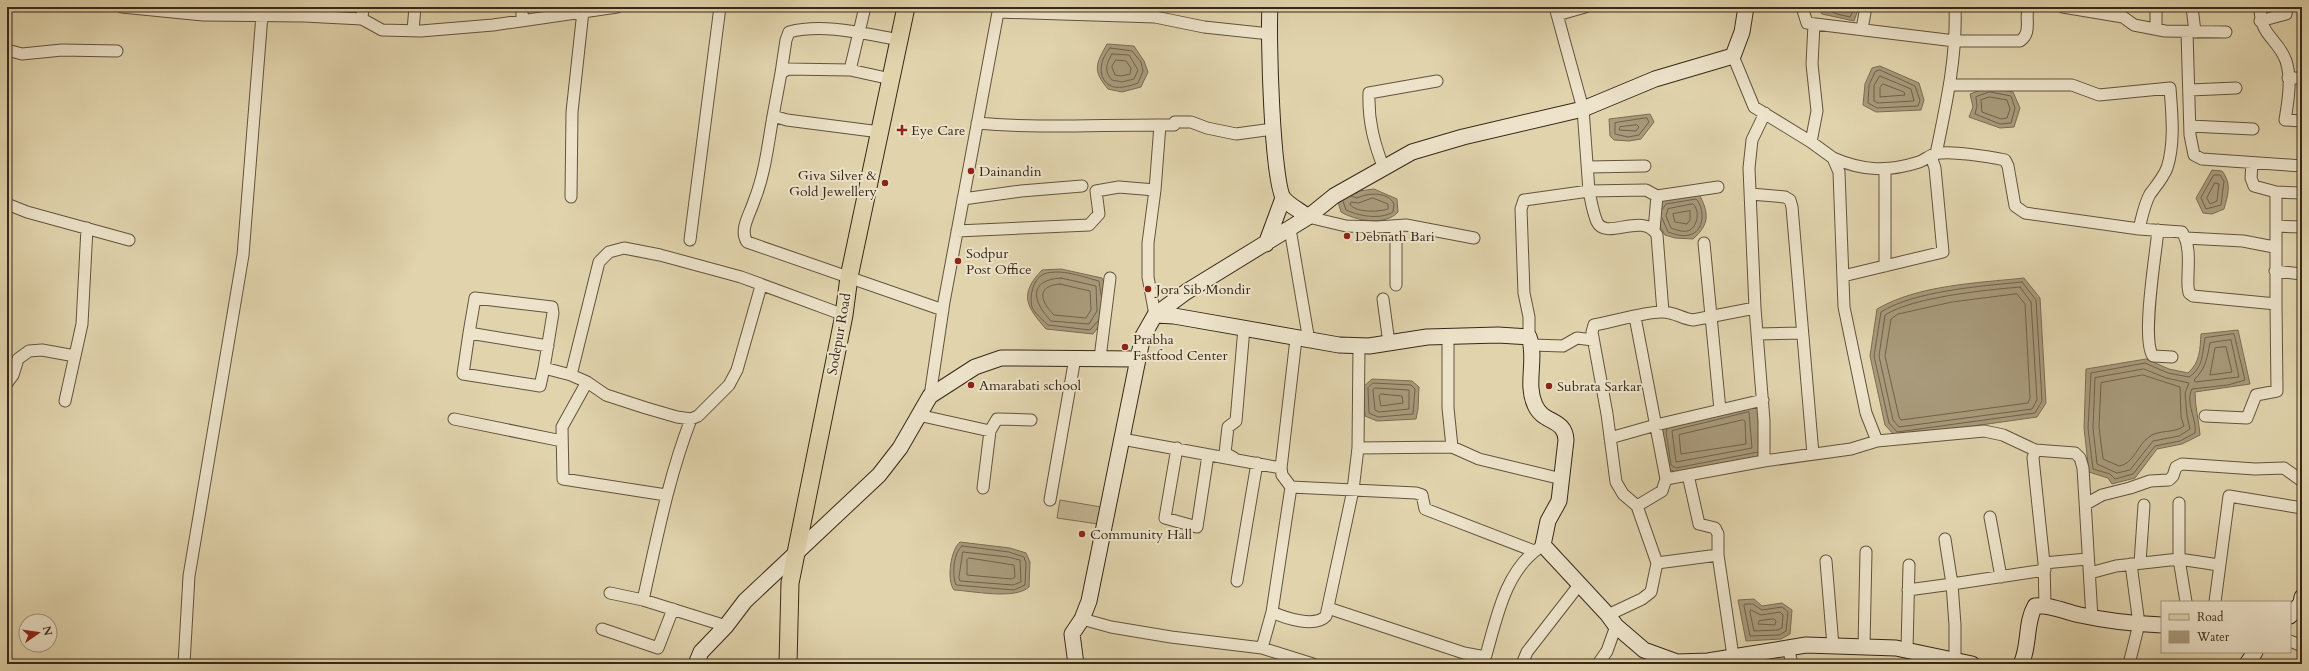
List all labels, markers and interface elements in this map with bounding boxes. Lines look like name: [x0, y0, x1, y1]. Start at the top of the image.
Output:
place label: Eye Care: [911, 121, 965, 140]
marker: Eye Care: [896, 124, 908, 136]
place label: Dainandin: [979, 162, 1042, 181]
place label: Giva Silver & Gold Jewellery: [789, 166, 878, 201]
marker: Dainandin: [966, 166, 976, 176]
marker: Giva Silver & Gold Jewellery: [880, 178, 890, 188]
place label: Debnath Bari: [1355, 227, 1435, 246]
marker: Debnath Bari: [1342, 231, 1352, 241]
place label: Sodpur Post Office: [966, 244, 1032, 279]
marker: Sodpur Post Office: [953, 256, 963, 266]
place label: Jora Sib Mondir: [1154, 280, 1252, 299]
marker: Jora Sib Mondir: [1143, 284, 1153, 294]
street label: Sodepur Road: [822, 291, 856, 377]
place label: Prabha Fastfood Center: [1133, 330, 1229, 365]
marker: Prabha Fastfood Center: [1120, 342, 1130, 352]
place label: Amarabati school: [979, 376, 1082, 395]
place label: Subrata Sarkar: [1557, 377, 1642, 396]
marker: Amarabati school: [966, 380, 976, 390]
marker: Subrata Sarkar: [1544, 381, 1554, 391]
place label: Community Hall: [1090, 525, 1192, 544]
marker: Community Hall: [1077, 529, 1087, 539]
legend: [2161, 601, 2291, 653]
text: Road: [2197, 609, 2224, 625]
north arrow: [18, 613, 58, 653]
text: N: [39, 625, 56, 638]
text: Water: [2196, 629, 2230, 645]

